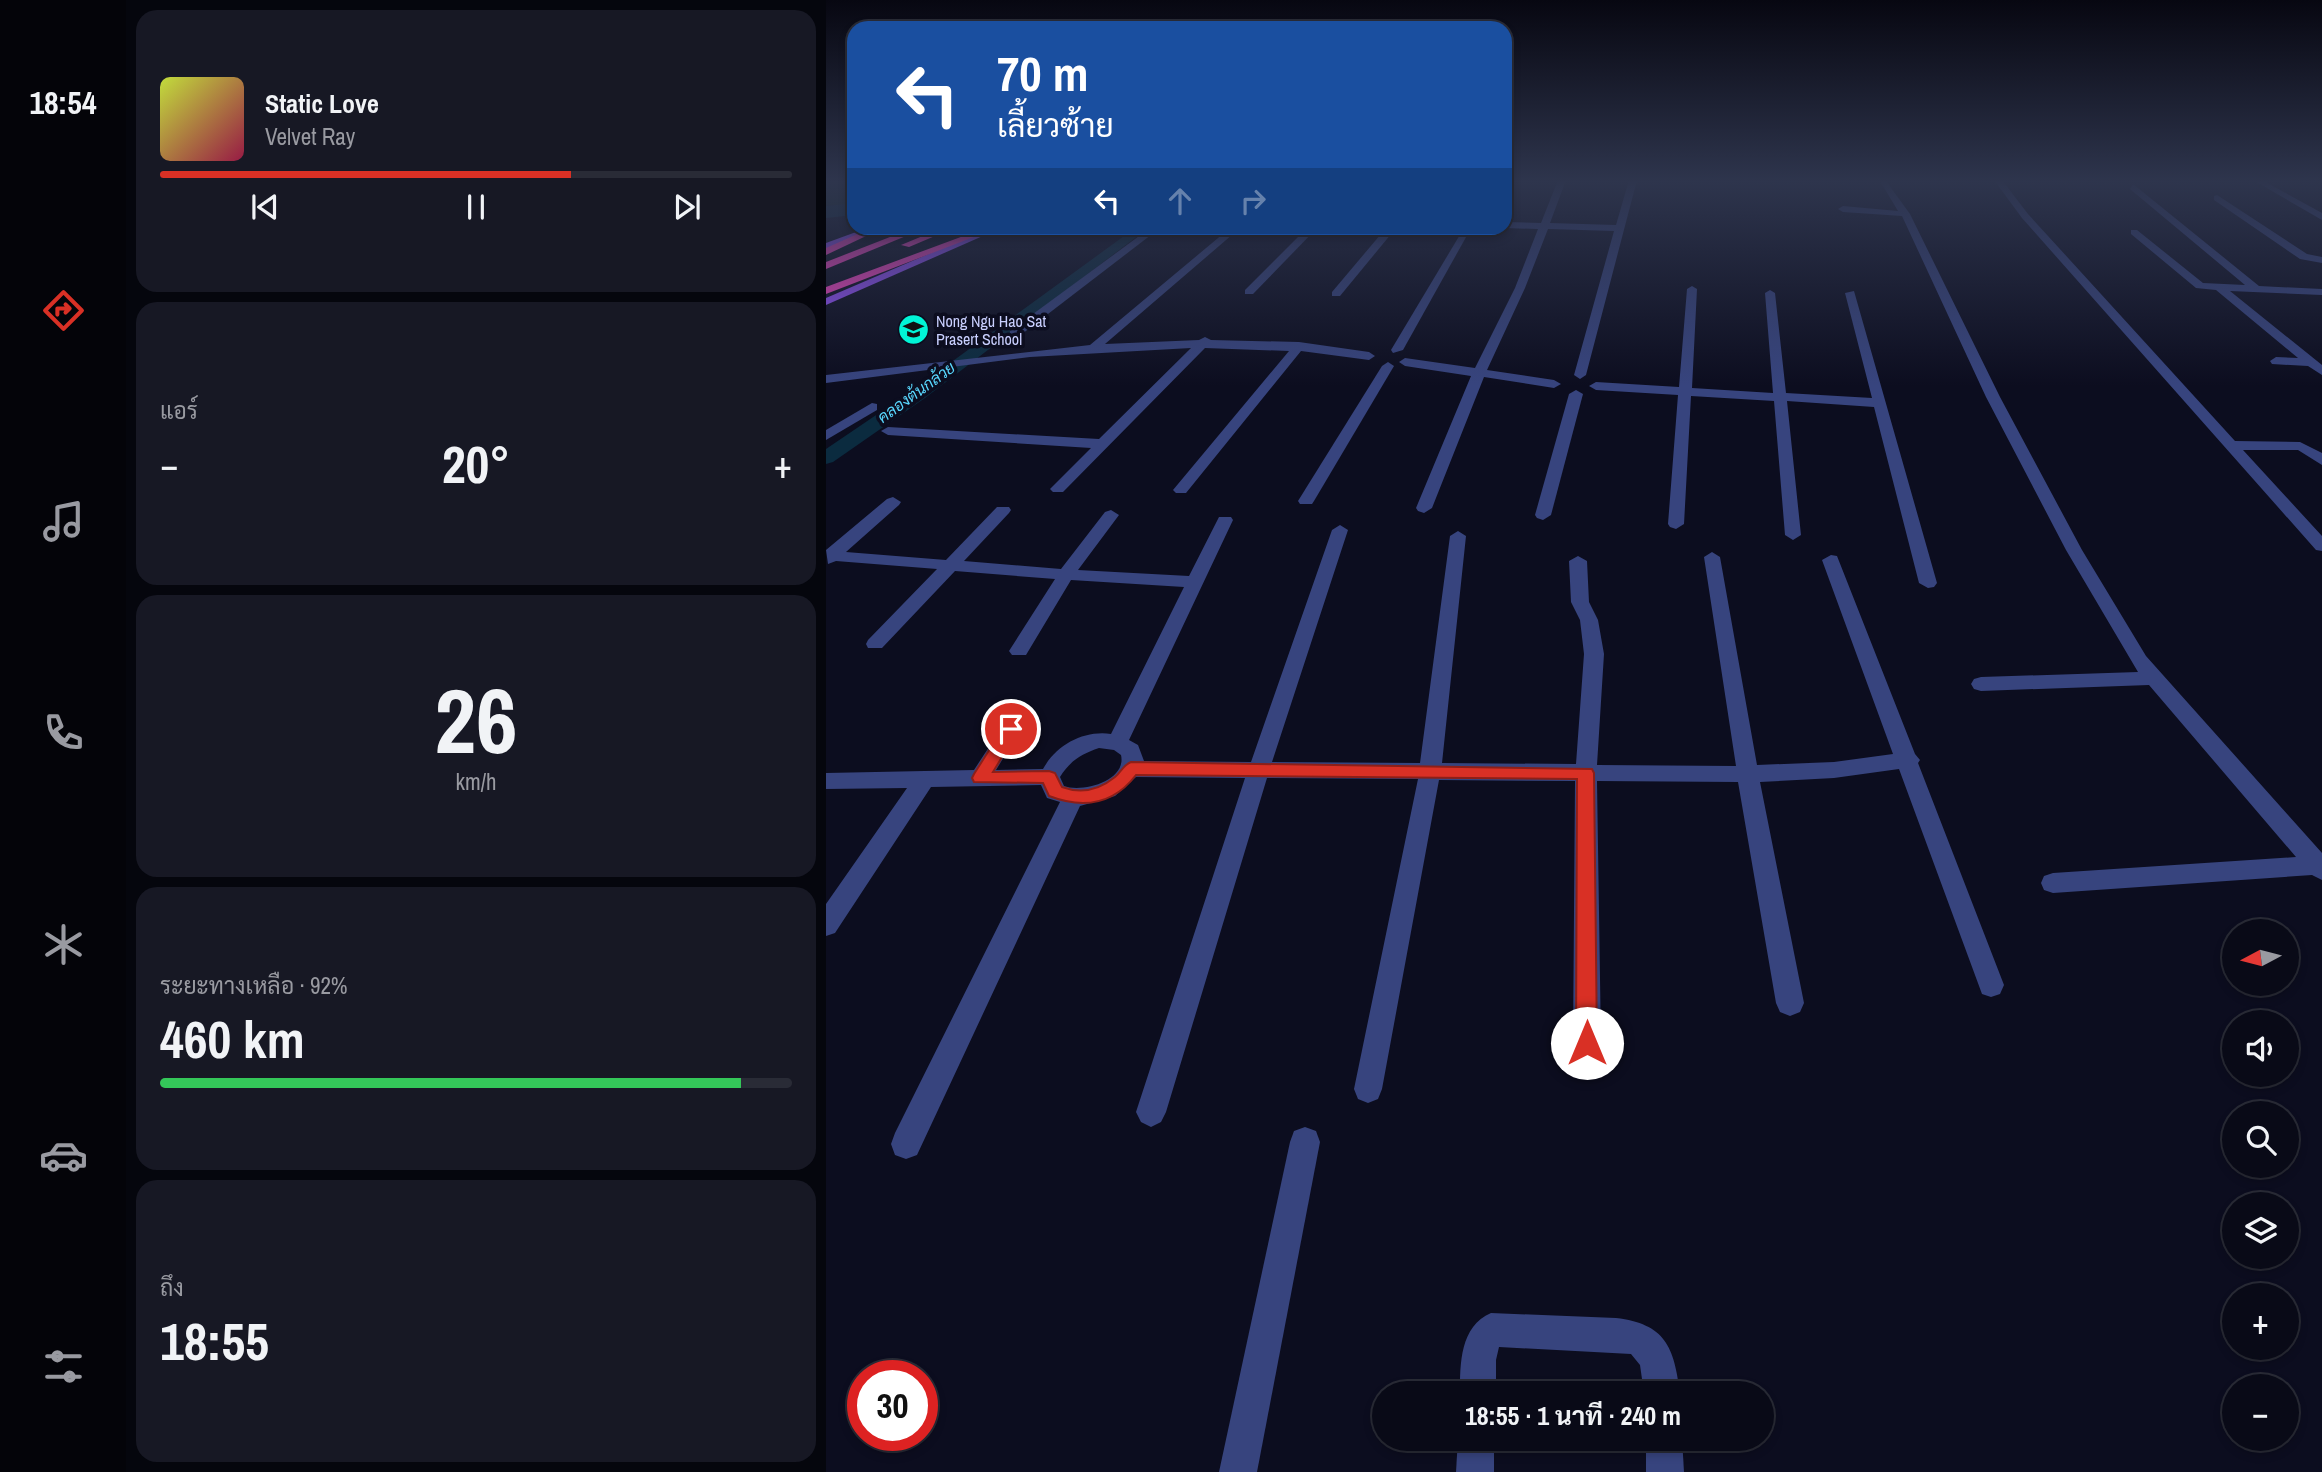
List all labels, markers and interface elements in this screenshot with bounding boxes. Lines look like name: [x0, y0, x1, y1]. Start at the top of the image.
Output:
text: 70 m: [997, 40, 1089, 106]
icon: left: [882, 49, 973, 140]
text: 18:54: [29, 81, 97, 124]
text: Static Love: [265, 86, 379, 121]
text: เลี้ยวซ้าย: [997, 104, 1114, 147]
text: Velvet Ray: [265, 121, 355, 152]
icon: left: [1088, 182, 1126, 220]
icon: ahead: [1161, 182, 1199, 220]
icon: right: [1234, 182, 1272, 220]
icon: previous: [246, 188, 284, 226]
icon: pause: [457, 188, 495, 226]
icon: next: [668, 188, 706, 226]
icon: directions: [39, 286, 88, 335]
place label: Nong Ngu Hao Sat Prasert School: [936, 310, 1046, 350]
school or university icon: Nong Ngu Hao Sat Prasert School: [896, 313, 930, 347]
water label: คลองต้นกล้วย: [873, 356, 959, 428]
text: แอร์: [160, 395, 198, 426]
text: 20°: [442, 429, 510, 499]
text: −: [160, 439, 178, 490]
text: +: [774, 439, 792, 490]
icon: music: [39, 497, 88, 546]
text: 26: [435, 659, 518, 781]
pin: [981, 699, 1041, 759]
icon: phone: [39, 708, 88, 757]
icon: arrive: [992, 710, 1030, 748]
text: km/h: [456, 766, 496, 797]
north arrow: [2222, 919, 2300, 996]
map controls: [2222, 919, 2299, 1451]
icon: climate: [39, 920, 88, 969]
text: ระยะทางเหลือ · 92%: [160, 970, 348, 1001]
text: 460 km: [160, 1004, 305, 1074]
position arrow: [1550, 1006, 1624, 1080]
button: sound: [2222, 1010, 2299, 1087]
button: search: [2222, 1101, 2299, 1178]
icon: car: [39, 1131, 88, 1180]
button: layers: [2222, 1192, 2299, 1269]
text: ถึง: [160, 1272, 184, 1303]
button: +: [2222, 1283, 2299, 1360]
text: 18:55: [160, 1306, 269, 1376]
icon: filters: [39, 1342, 88, 1391]
speed limit sign: 30: [847, 1360, 938, 1451]
button: −: [2222, 1374, 2299, 1451]
text: 18:55 · 1 นาที · 240 m: [1465, 1398, 1681, 1433]

